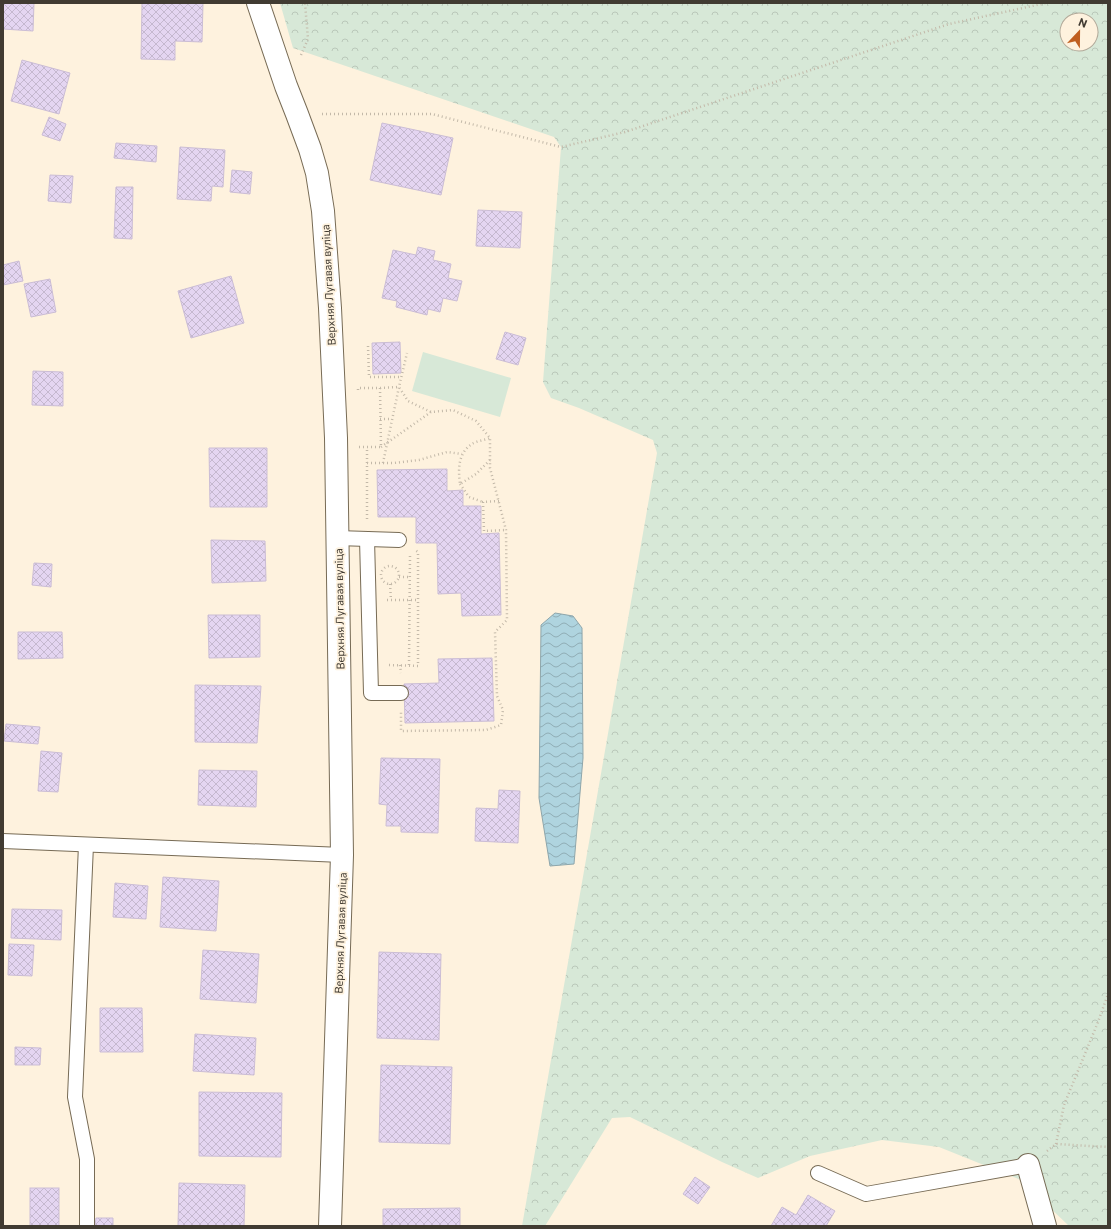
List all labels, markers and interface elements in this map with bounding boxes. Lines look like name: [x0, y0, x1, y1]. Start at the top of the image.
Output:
north arrow: [1059, 12, 1099, 52]
text: N: [1077, 15, 1089, 30]
street label: Верхняя Лугавая вуліца: [318, 224, 338, 346]
street label: Верхняя Лугавая вуліца: [331, 548, 347, 670]
street label: Верхняя Лугавая вуліца: [331, 872, 349, 994]

